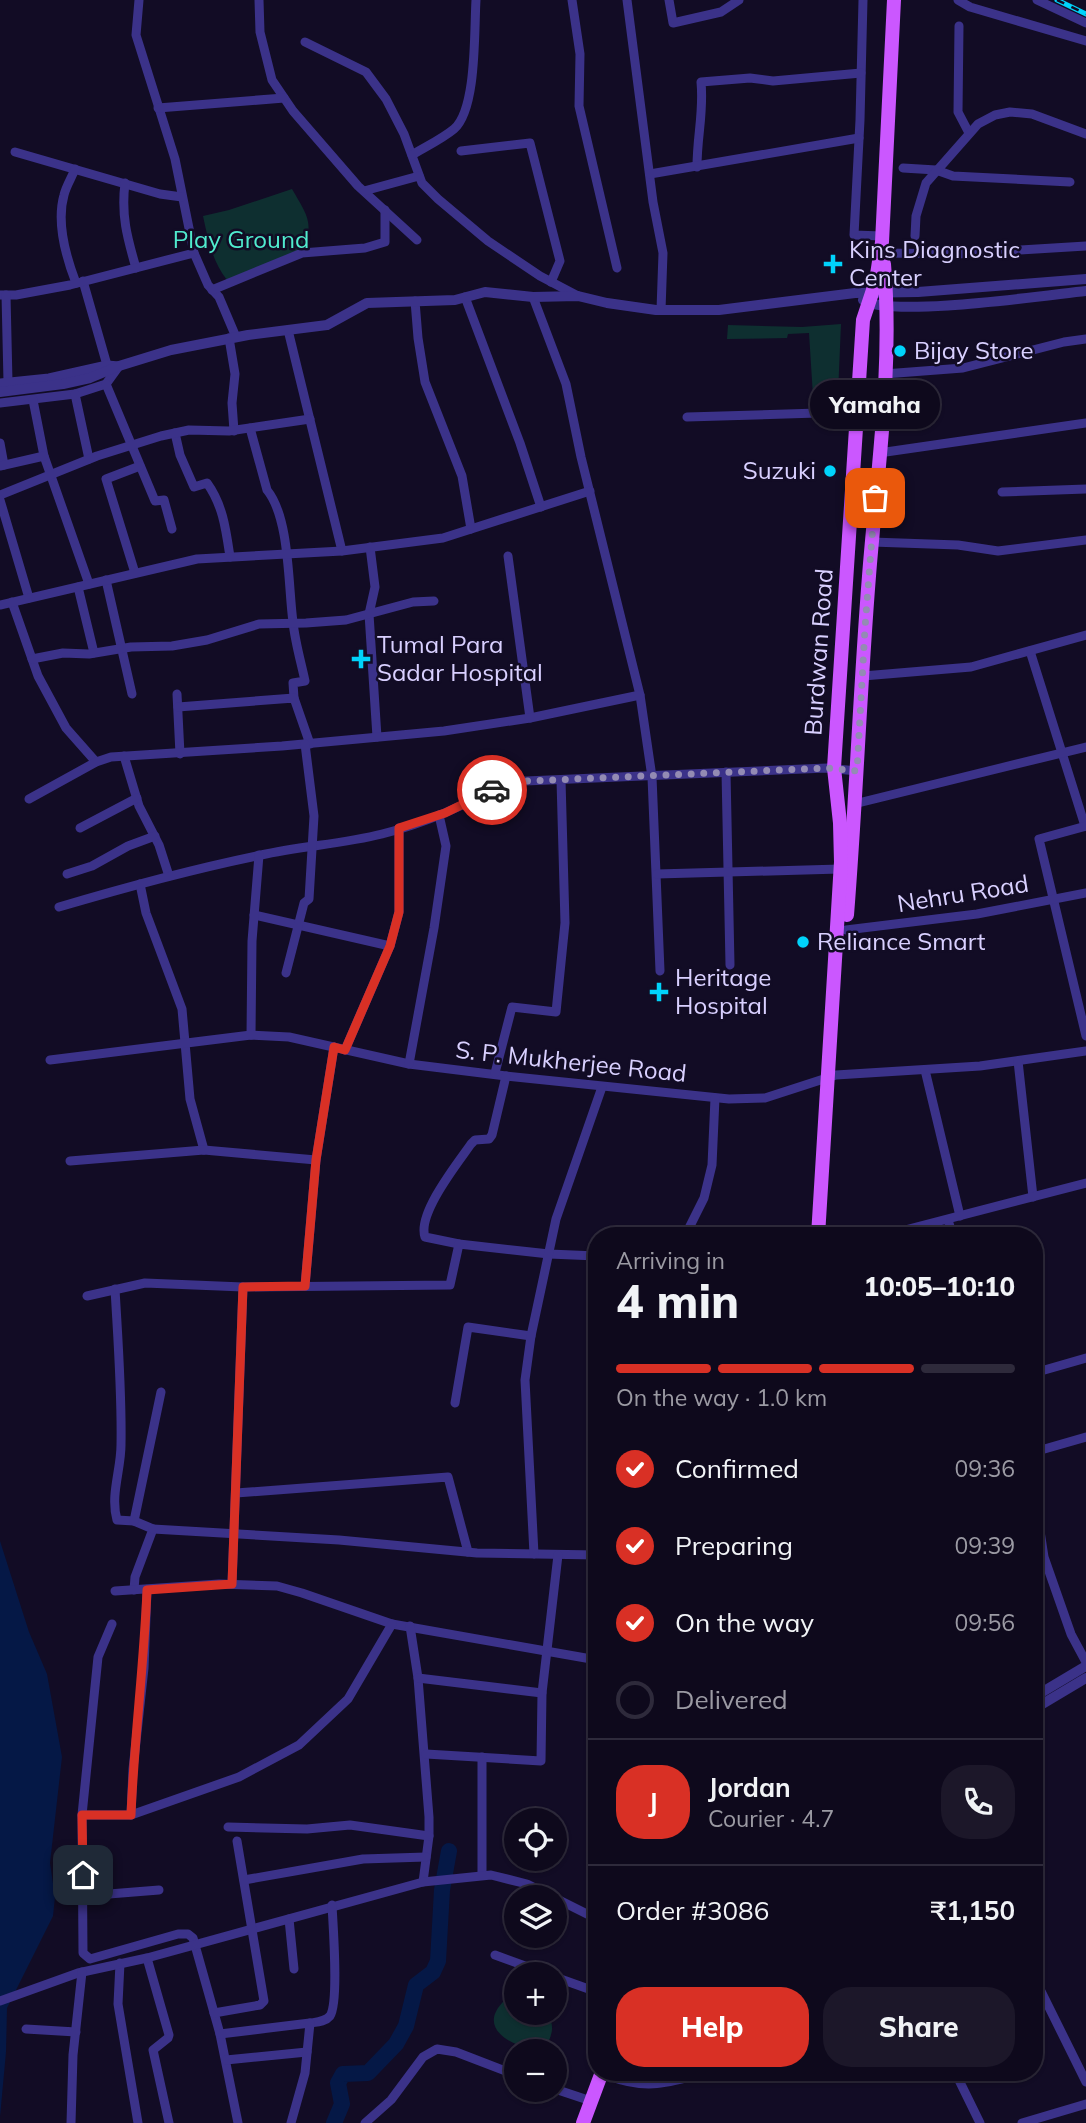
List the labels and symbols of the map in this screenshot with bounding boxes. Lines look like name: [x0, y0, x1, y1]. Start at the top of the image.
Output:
park label: Play Ground: [173, 224, 309, 254]
place label: Kins Diagnostic Center: [849, 234, 1020, 292]
marker: Kins Diagnostic Center: [823, 254, 843, 274]
place label: Bijay Store: [914, 335, 1034, 365]
marker: Bijay Store: [892, 343, 908, 359]
callout: Yamaha: [810, 379, 940, 428]
place label: Suzuki: [743, 455, 816, 485]
marker: Suzuki: [822, 463, 838, 479]
pin: [845, 468, 905, 528]
street label: Burdwan Road: [797, 567, 839, 736]
place label: Tumal Para Sadar Hospital: [377, 629, 543, 687]
marker: Tumal Para Sadar Hospital: [351, 649, 371, 669]
courier: [457, 755, 527, 825]
street label: Nehru Road: [895, 868, 1031, 918]
place label: Reliance Smart: [817, 926, 985, 956]
marker: Reliance Smart: [795, 934, 811, 950]
place label: Heritage Hospital: [675, 962, 771, 1020]
marker: Heritage Hospital: [649, 982, 669, 1002]
street label: S. P. Mukherjee Road: [454, 1034, 688, 1088]
pin: [53, 1845, 113, 1905]

